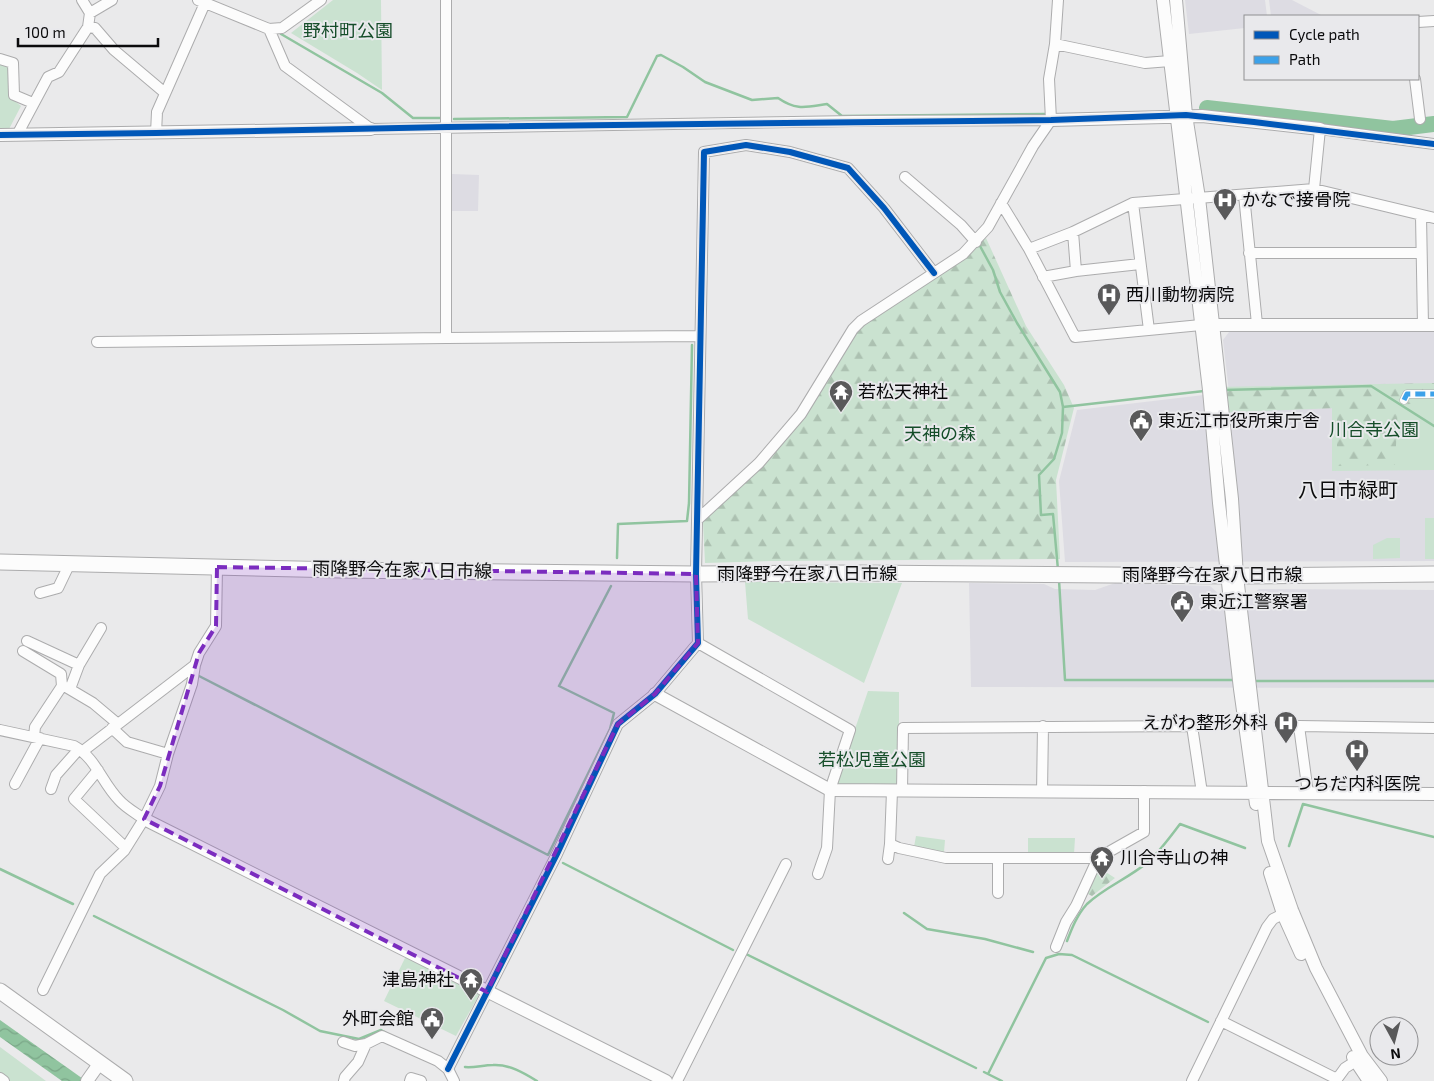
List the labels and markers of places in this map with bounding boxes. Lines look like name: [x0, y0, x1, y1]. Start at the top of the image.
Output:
hospital icon: かなで接骨院: [1212, 187, 1238, 221]
place label: かなで接骨院: [1242, 188, 1350, 210]
hospital icon: 西川動物病院: [1096, 282, 1122, 316]
place label: 西川動物病院: [1126, 283, 1234, 305]
temple icon: 若松天神社: [828, 379, 854, 413]
place label: 若松天神社: [858, 380, 948, 402]
public building icon: 東近江市役所東庁舎: [1128, 408, 1154, 442]
place label: 東近江市役所東庁舎: [1158, 409, 1320, 431]
public building icon: 東近江警察署: [1169, 589, 1195, 623]
place label: 東近江警察署: [1200, 590, 1308, 612]
hospital icon: えがわ整形外科: [1273, 710, 1299, 744]
place label: えがわ整形外科: [1142, 711, 1268, 733]
hospital icon: つちだ内科医院: [1344, 738, 1370, 772]
place label: つちだ内科医院: [1294, 772, 1420, 794]
temple icon: 川合寺山の神: [1089, 845, 1115, 879]
place label: 川合寺山の神: [1120, 846, 1228, 868]
temple icon: 津島神社: [458, 967, 484, 1001]
place label: 津島神社: [382, 968, 454, 990]
public building icon: 外町会館: [419, 1006, 445, 1040]
place label: 外町会館: [342, 1007, 414, 1029]

